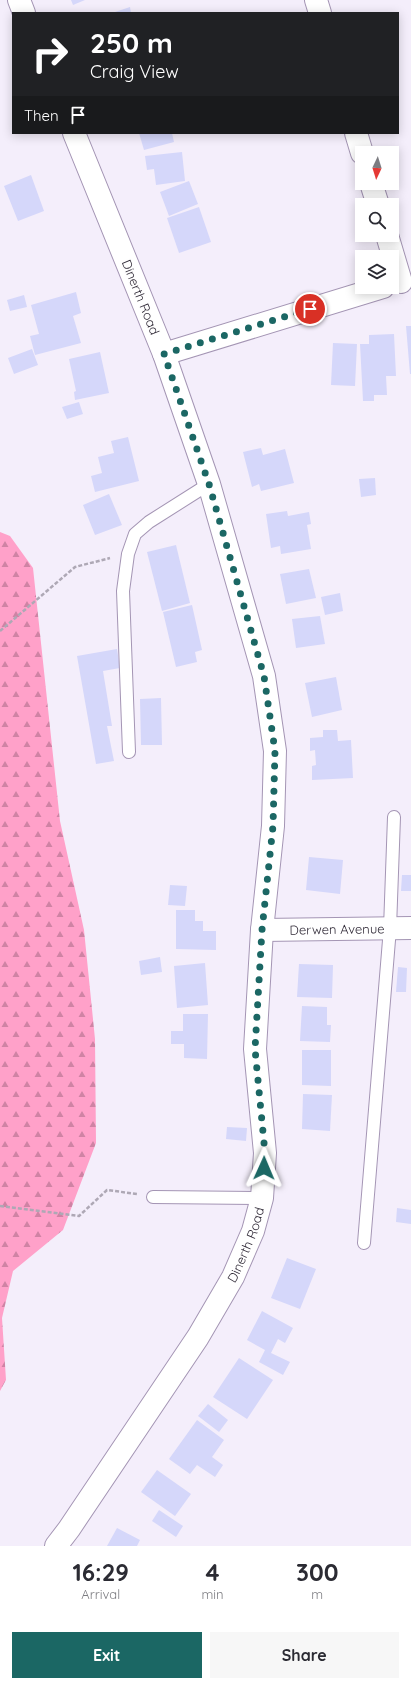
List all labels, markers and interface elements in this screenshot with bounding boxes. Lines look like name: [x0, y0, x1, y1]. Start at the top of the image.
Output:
text: 250 m: [90, 25, 173, 60]
icon: right: [24, 28, 76, 80]
text: Craig View: [90, 60, 179, 83]
icon: arrive: [67, 104, 89, 126]
text: Then: [24, 106, 59, 125]
north arrow: [355, 146, 399, 190]
map controls: [355, 146, 399, 294]
button: search: [355, 198, 399, 242]
button: layers: [355, 250, 399, 294]
street label: Dinerth Road: [119, 257, 163, 337]
pin: [293, 292, 327, 326]
icon: arrive: [299, 298, 321, 320]
street label: Derwen Avenue: [289, 920, 385, 938]
position arrow: [243, 1147, 285, 1189]
street label: Dinerth Road: [224, 1205, 267, 1285]
text: 16:29: [73, 1557, 129, 1587]
text: 4: [205, 1557, 220, 1587]
text: 300: [296, 1557, 338, 1587]
text: Arrival: [81, 1586, 120, 1602]
text: min: [201, 1586, 224, 1602]
text: m: [311, 1586, 323, 1602]
button: Exit: [12, 1632, 202, 1678]
button: Share: [210, 1632, 399, 1678]

